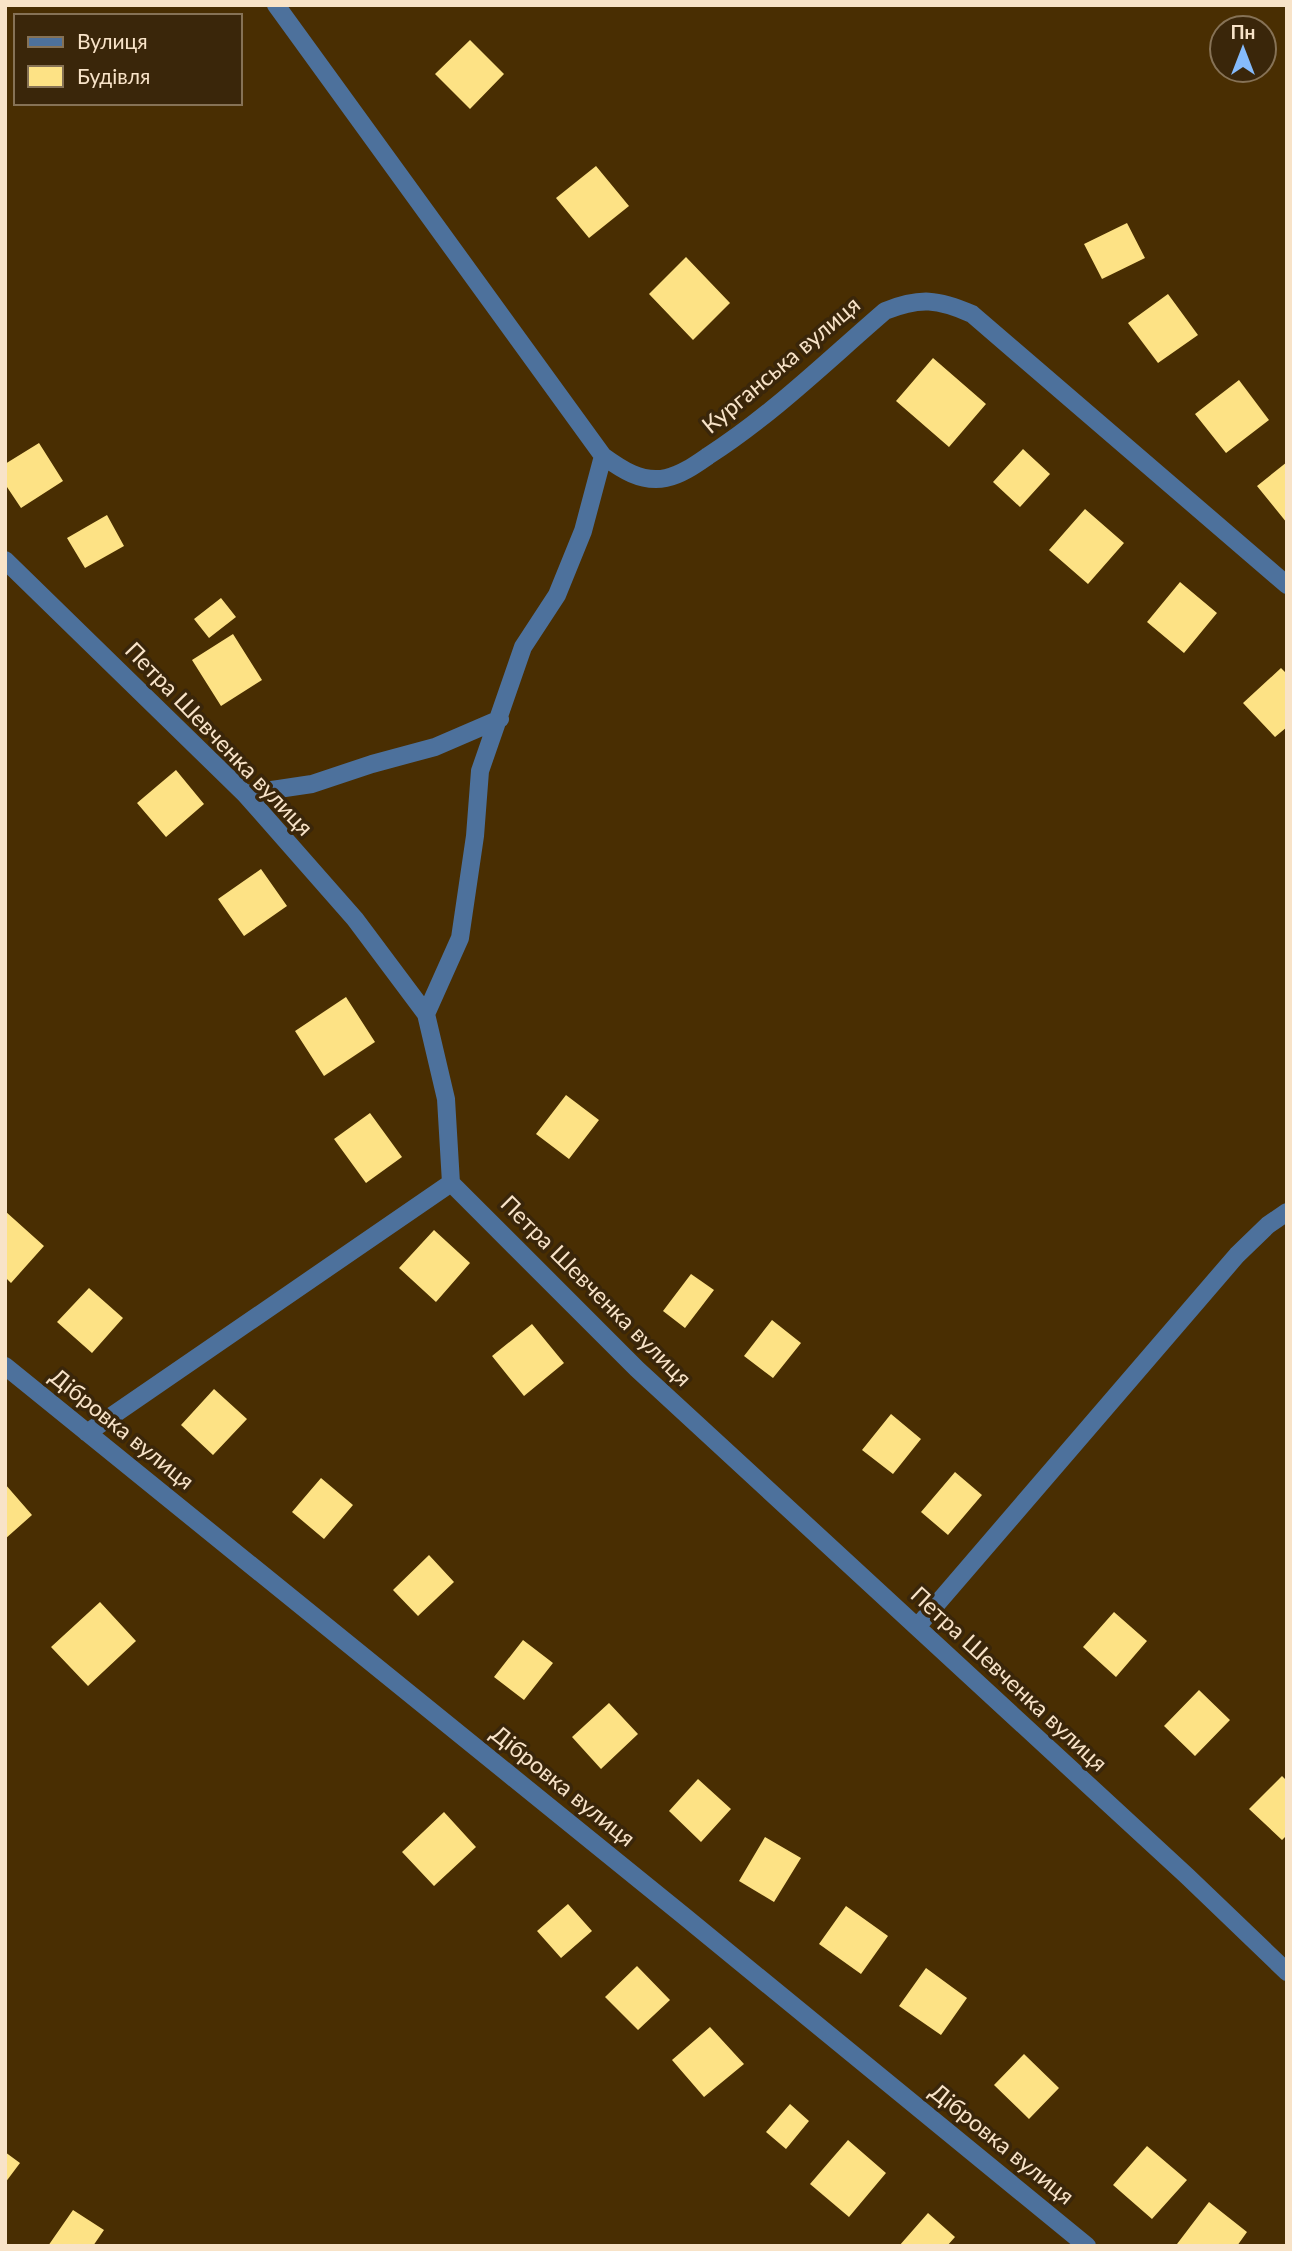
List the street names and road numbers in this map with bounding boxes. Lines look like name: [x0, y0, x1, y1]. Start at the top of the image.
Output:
street label: Курганська вулиця: [696, 290, 865, 439]
street label: Петра Шевченка вулиця: [120, 636, 320, 841]
street label: Петра Шевченка вулиця: [495, 1189, 698, 1392]
street label: Дібровка вулиця: [45, 1362, 200, 1495]
street label: Петра Шевченка вулиця: [906, 1580, 1114, 1777]
street label: Дібровка вулиця: [486, 1719, 641, 1852]
street label: Дібровка вулиця: [925, 2077, 1080, 2210]

